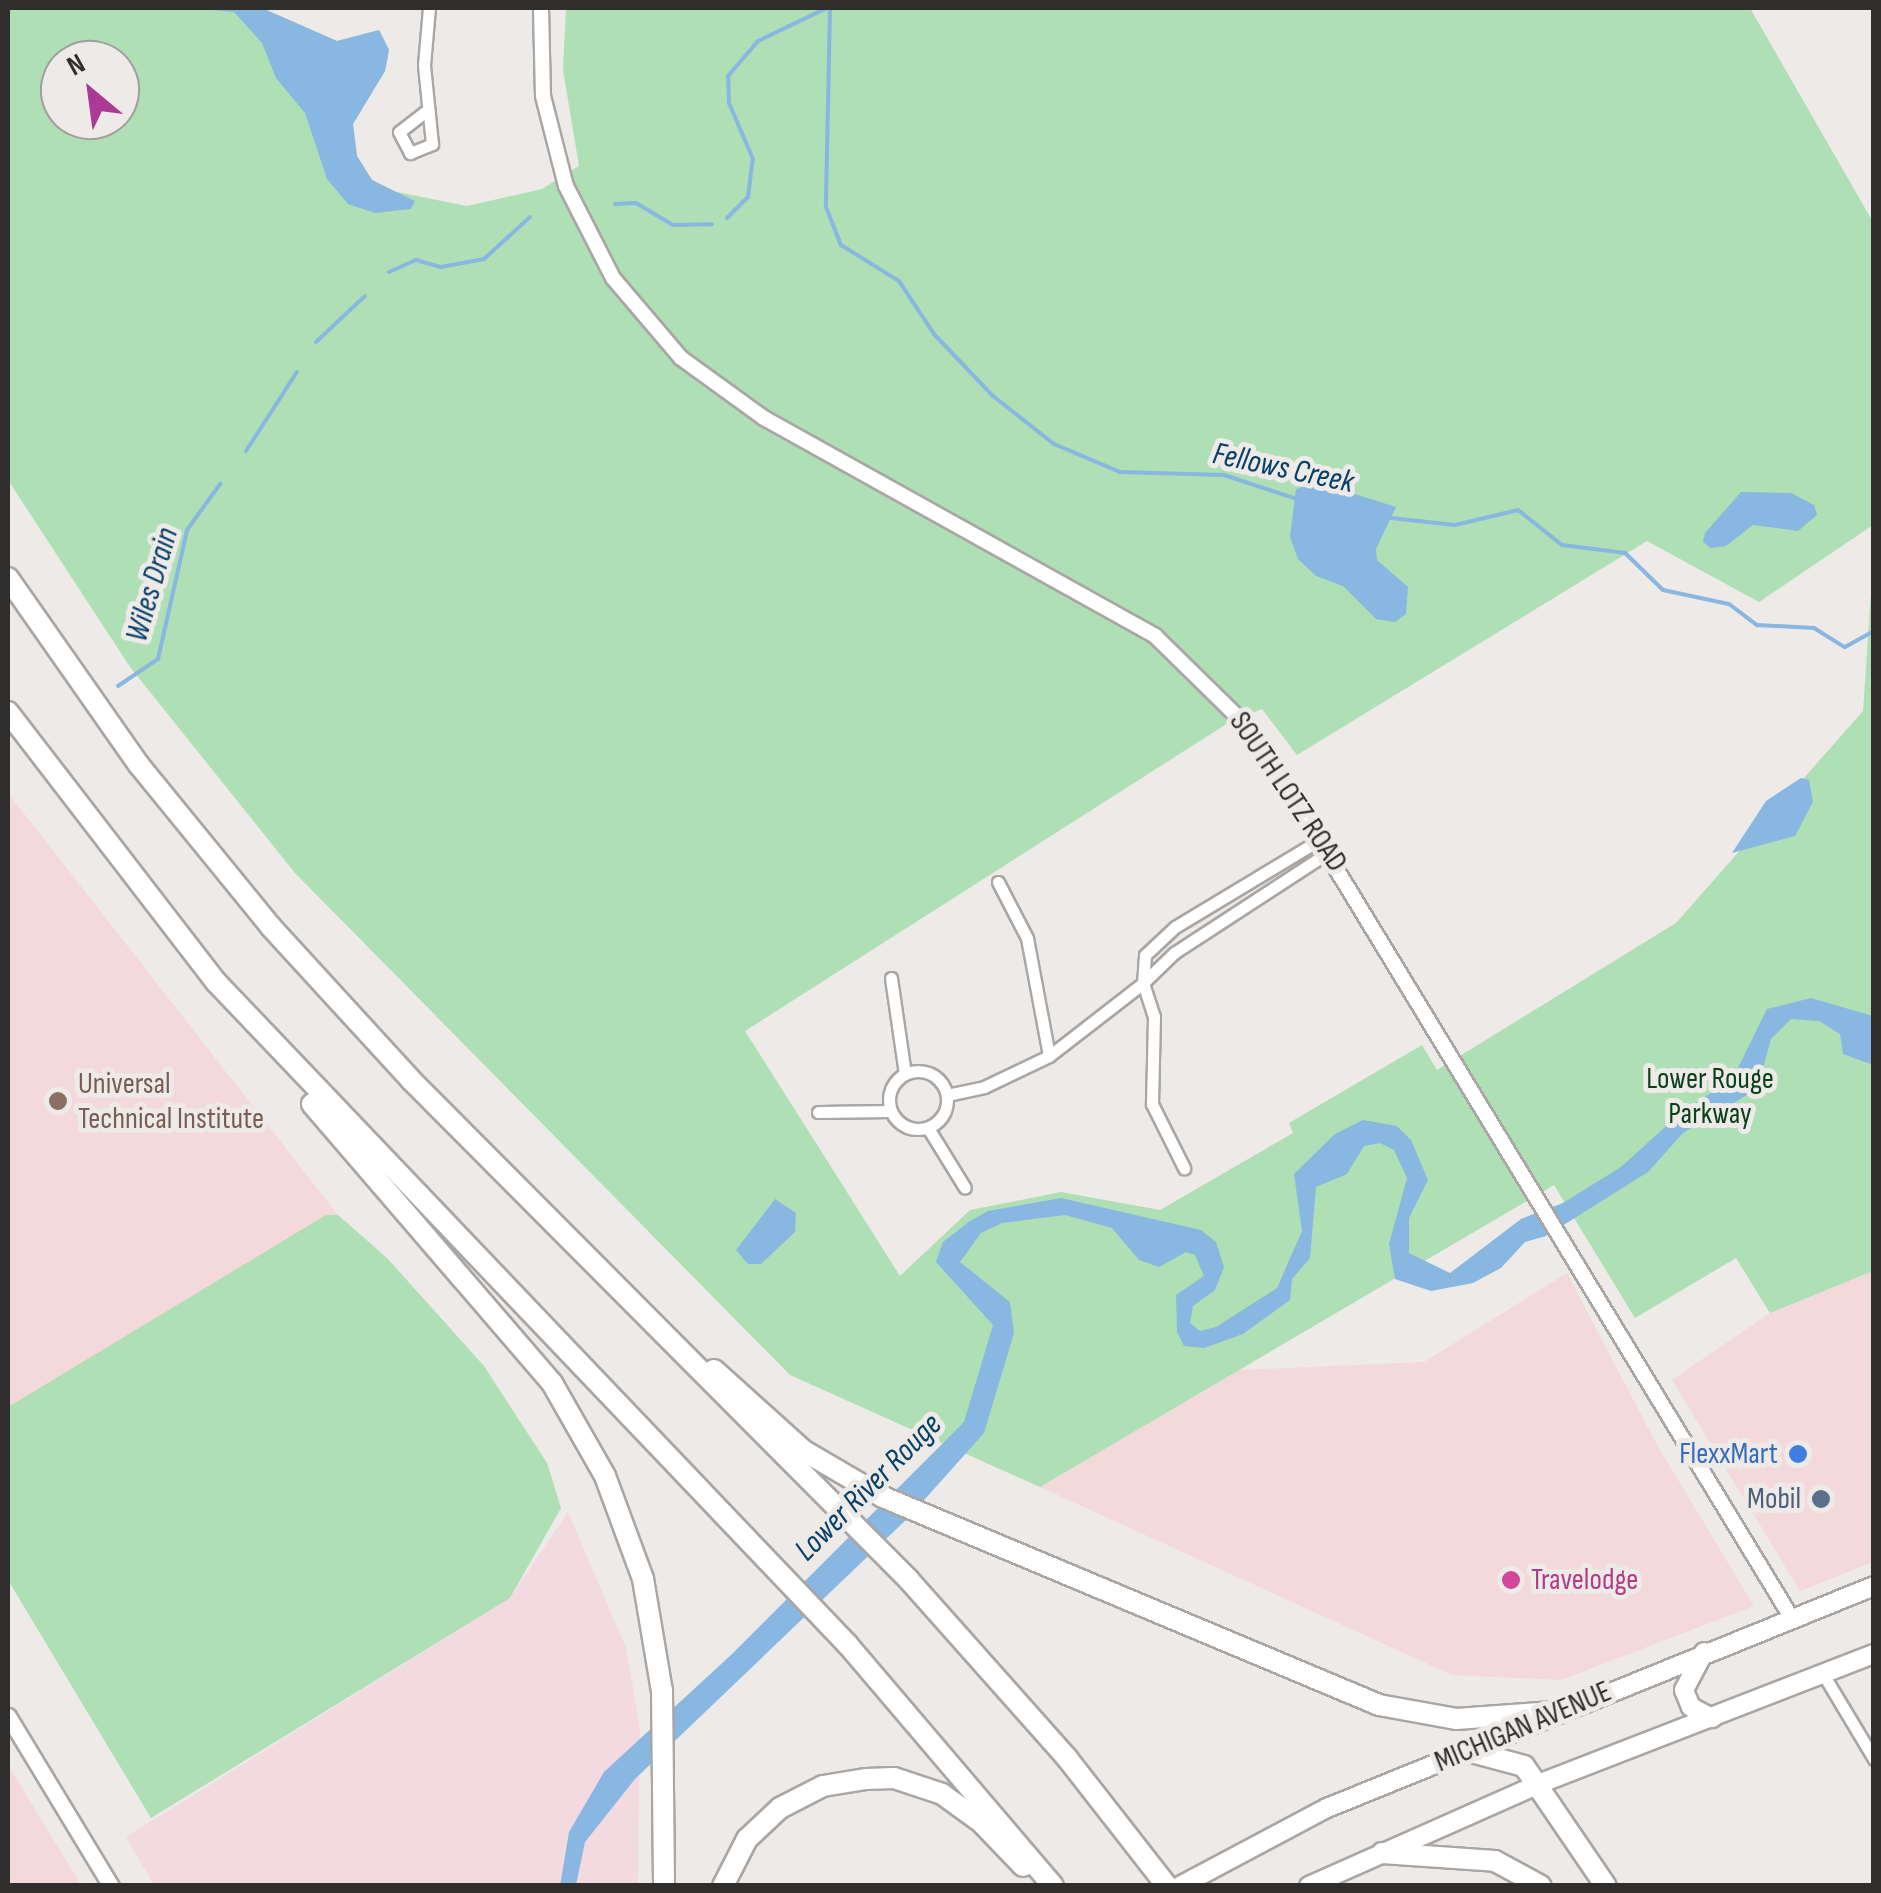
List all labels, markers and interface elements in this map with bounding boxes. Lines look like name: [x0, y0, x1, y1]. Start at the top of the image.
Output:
north arrow: [40, 40, 140, 140]
text: N: [62, 47, 91, 83]
water label: Fellows Creek: [1209, 435, 1357, 503]
water label: Wiles Drain: [118, 524, 188, 646]
street label: SOUTH LOTZ ROAD: [1221, 705, 1355, 879]
park label: Lower Rouge Parkway: [1646, 1061, 1774, 1132]
place label: Universal Technical Institute: [78, 1066, 264, 1136]
marker: Universal Technical Institute: [47, 1090, 69, 1112]
water label: Lower River Rouge: [787, 1406, 951, 1570]
place label: FlexxMart: [1679, 1436, 1778, 1472]
marker: FlexxMart: [1787, 1443, 1809, 1465]
place label: Mobil: [1747, 1481, 1801, 1517]
marker: Mobil: [1810, 1488, 1832, 1510]
place label: Travelodge: [1531, 1562, 1638, 1598]
marker: Travelodge: [1500, 1569, 1522, 1591]
street label: MICHIGAN AVENUE: [1429, 1674, 1617, 1780]

